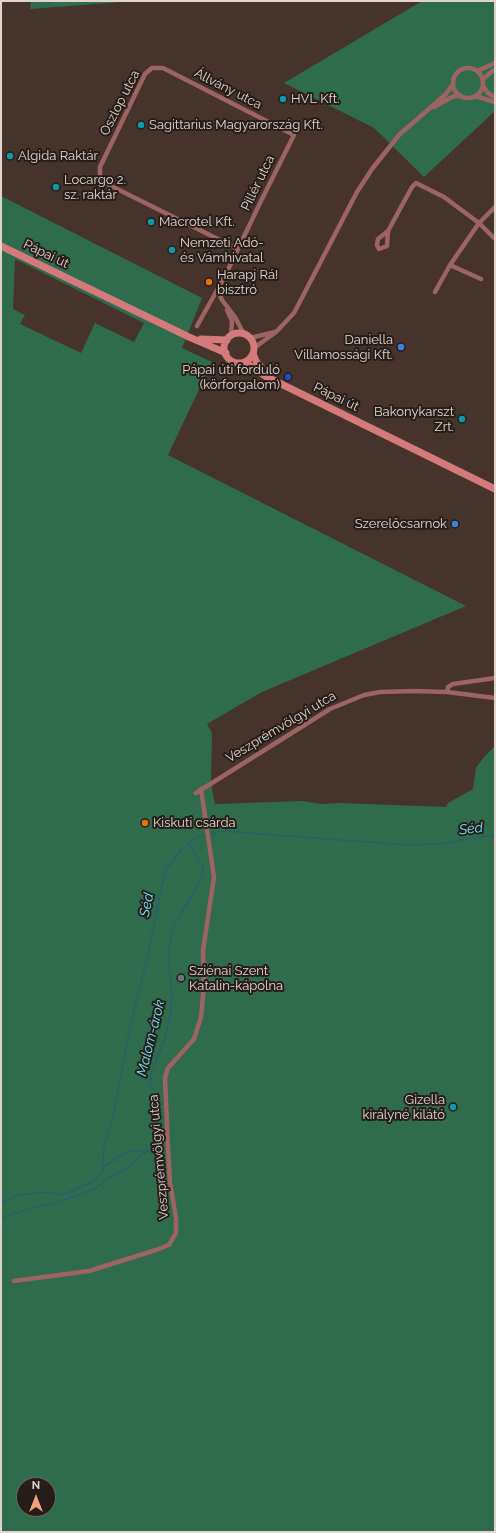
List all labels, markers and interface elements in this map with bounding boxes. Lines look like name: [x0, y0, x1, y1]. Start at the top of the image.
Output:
street label: Állvány utca: [192, 65, 264, 113]
street label: Oszlop utca: [97, 68, 143, 138]
place label: HVL Kft.: [291, 91, 340, 107]
marker: HVL Kft.: [278, 94, 288, 104]
place label: Sagittarius Magyarország Kft.: [149, 117, 323, 133]
marker: Sagittarius Magyarország Kft.: [136, 120, 146, 130]
place label: Algida Raktár: [18, 148, 98, 164]
marker: Algida Raktár: [5, 151, 15, 161]
street label: Pillér utca: [238, 153, 278, 213]
place label: Locargo 2. sz. raktár: [64, 172, 126, 203]
marker: Locargo 2. sz. raktár: [51, 182, 61, 192]
place label: Macrotel Kft.: [159, 214, 235, 230]
marker: Macrotel Kft.: [146, 217, 156, 227]
place label: Nemzeti Adó- és Vámhivatal: [180, 235, 264, 266]
street label: Pápai út: [21, 236, 71, 272]
marker: Nemzeti Adó- és Vámhivatal: [167, 245, 177, 255]
place label: Harapj Rá! bisztró: [217, 267, 278, 298]
marker: Harapj Rá! bisztró: [204, 277, 214, 287]
place label: Daniella Villamossági Kft.: [294, 332, 393, 363]
marker: Daniella Villamossági Kft.: [396, 342, 406, 352]
place label: Pápai úti forduló (körforgalom): [182, 362, 280, 393]
marker: Pápai úti forduló (körforgalom): [283, 372, 293, 382]
street label: Pápai út: [311, 379, 361, 415]
place label: Bakonykarszt Zrt.: [374, 404, 454, 435]
marker: Bakonykarszt Zrt.: [457, 414, 467, 424]
place label: Szerelőcsarnok: [355, 516, 447, 532]
marker: Szerelőcsarnok: [450, 519, 460, 529]
street label: Veszprémvölgyi utca: [223, 688, 339, 766]
place label: Kiskuti csárda: [153, 815, 236, 831]
marker: Kiskuti csárda: [140, 818, 150, 828]
water label: Séd: [458, 819, 484, 839]
water label: Séd: [136, 891, 158, 919]
place label: Sziénai Szent Katalin-kápolna: [189, 963, 283, 994]
marker: Sziénai Szent Katalin-kápolna: [176, 973, 186, 983]
water label: Malom-árok: [133, 998, 169, 1078]
place label: Gizella királyné kilátó: [362, 1092, 445, 1123]
street label: Veszprémvölgyi utca: [146, 1094, 172, 1220]
marker: Gizella királyné kilátó: [448, 1102, 458, 1112]
north arrow: [16, 1477, 56, 1517]
text: N: [32, 1479, 40, 1492]

